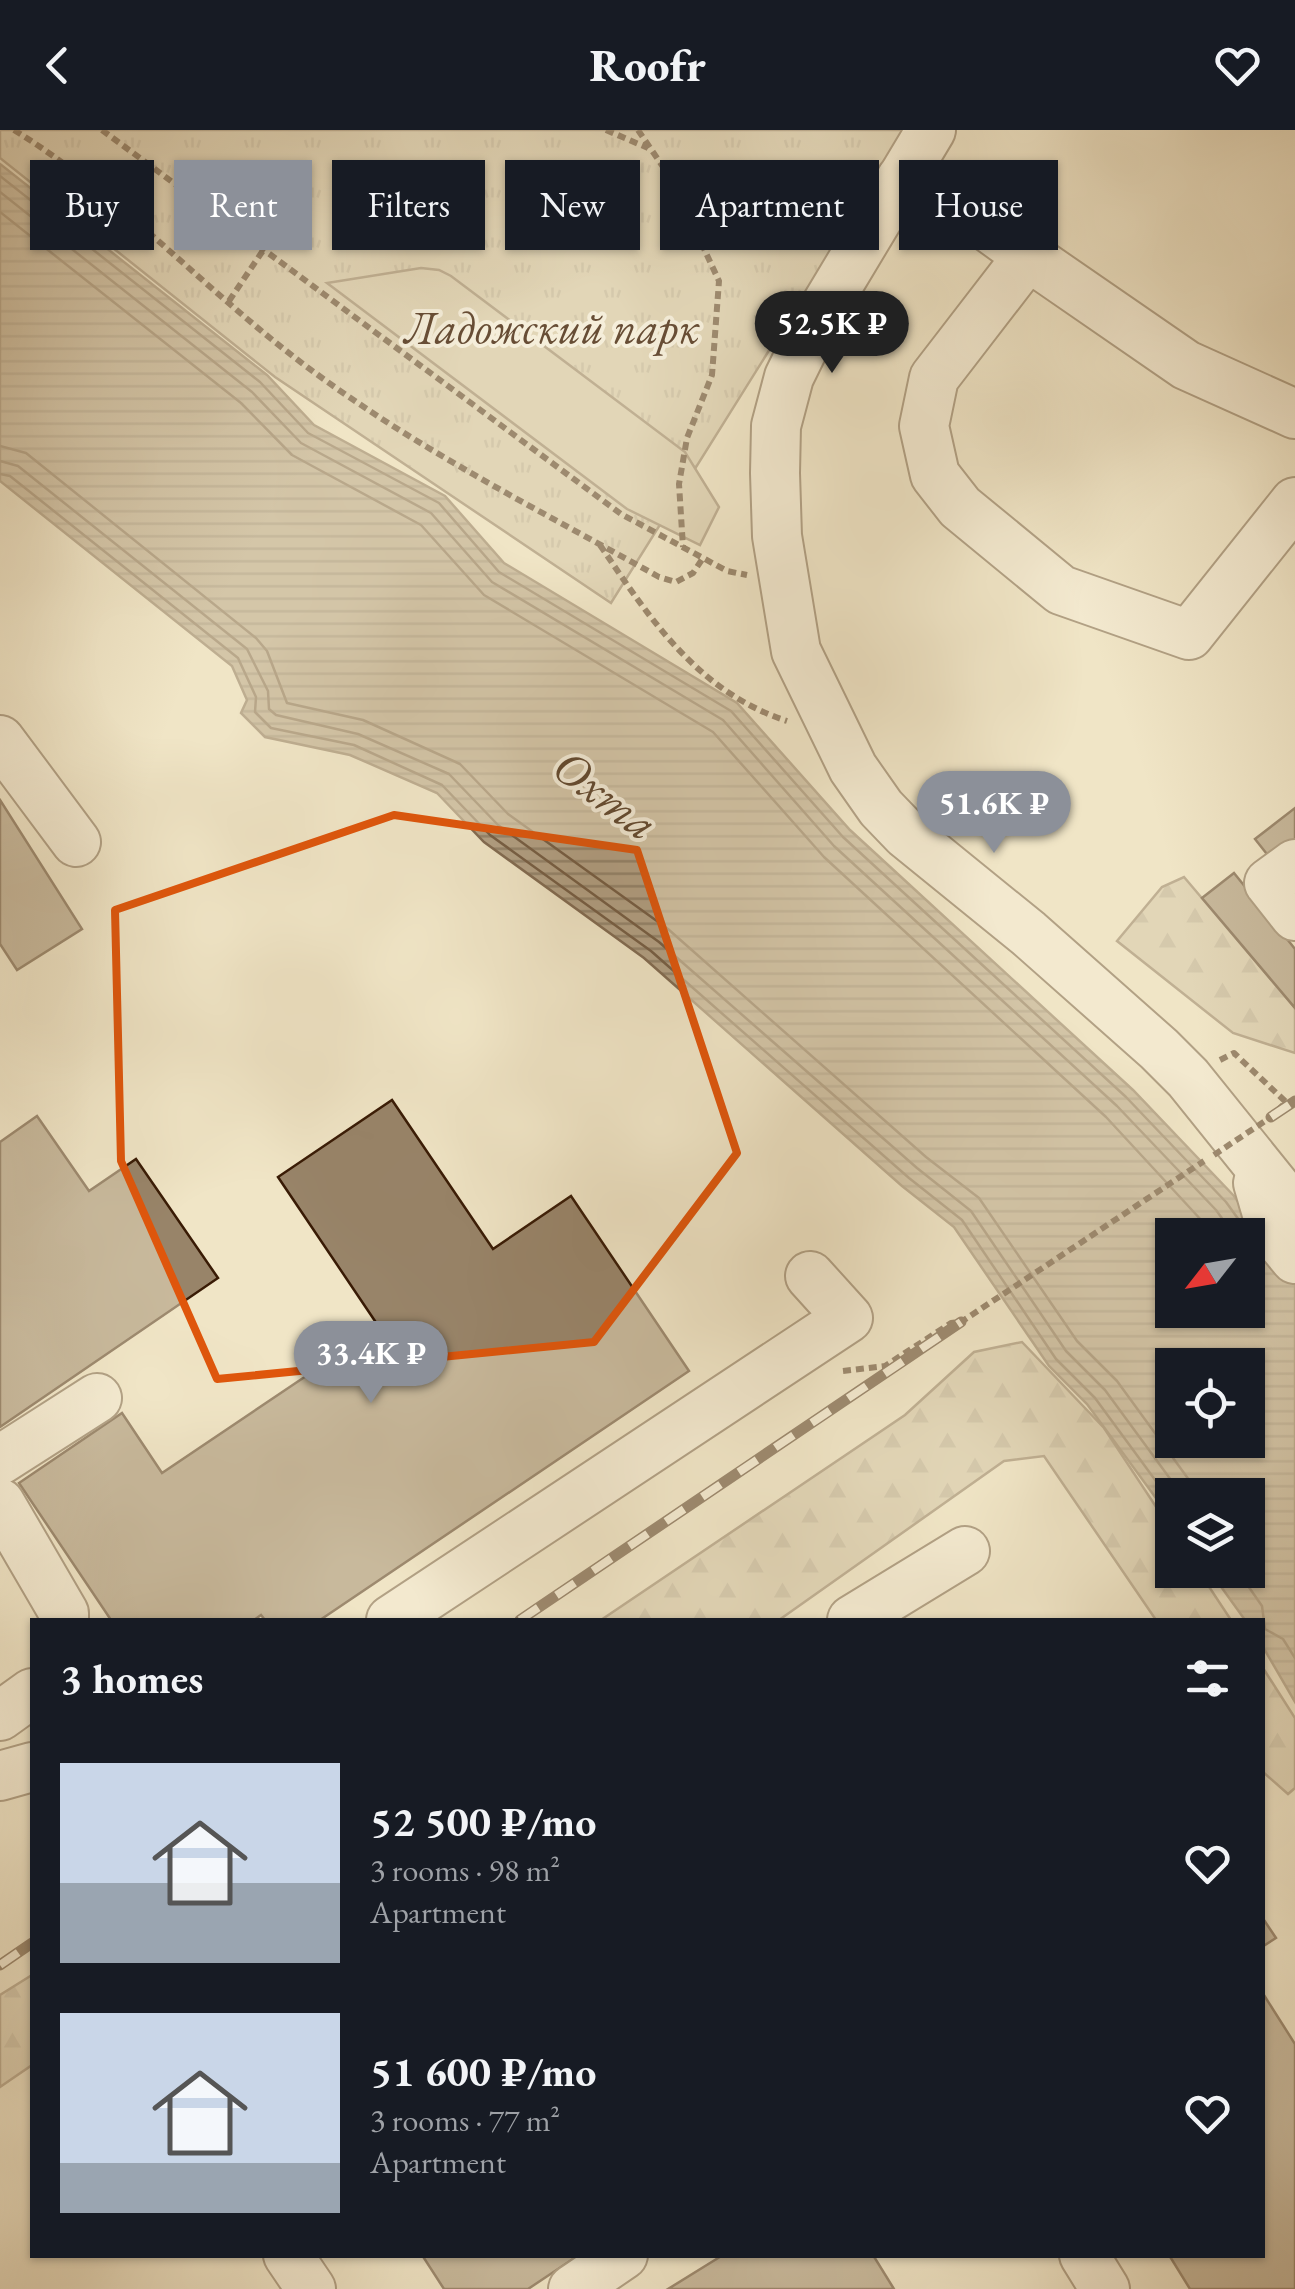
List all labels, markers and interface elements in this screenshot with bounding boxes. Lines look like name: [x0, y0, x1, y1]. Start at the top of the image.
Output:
text: Roofr: [589, 36, 706, 94]
icon: back: [30, 38, 85, 93]
icon: heart: [1210, 38, 1265, 93]
chip: Buy: [30, 160, 154, 250]
chip: Rent: [174, 160, 312, 250]
chip: Filters: [332, 160, 485, 250]
chip: New: [505, 160, 640, 250]
chip: Apartment: [660, 160, 879, 250]
chip: House: [899, 160, 1058, 250]
pin: 52.5K ₽: [740, 291, 924, 376]
park label: Ладожский парк: [402, 298, 700, 356]
text: 52.5K ₽: [777, 302, 887, 344]
water label: Охта: [541, 734, 671, 854]
pin: 51.6K ₽: [902, 771, 1086, 856]
text: 51.6K ₽: [939, 782, 1049, 824]
north arrow: [1155, 1218, 1265, 1328]
map controls: [1155, 1218, 1265, 1588]
pin: 33.4K ₽: [279, 1321, 463, 1406]
text: 33.4K ₽: [316, 1332, 426, 1374]
button: locate: [1155, 1348, 1265, 1458]
button: layers: [1155, 1478, 1265, 1588]
text: 3 homes: [60, 1651, 203, 1706]
icon: filters: [1180, 1651, 1235, 1706]
text: 52 500 ₽/mo: [370, 1794, 596, 1849]
icon: home: [140, 1803, 260, 1923]
icon: heart: [1180, 1836, 1235, 1891]
text: 3 rooms · 98 m²: [370, 1849, 560, 1891]
text: Apartment: [370, 1891, 506, 1933]
text: 51 600 ₽/mo: [370, 2044, 596, 2099]
icon: home: [140, 2053, 260, 2173]
icon: heart: [1180, 2086, 1235, 2141]
text: 3 rooms · 77 m²: [370, 2099, 560, 2141]
text: Apartment: [370, 2141, 506, 2183]

